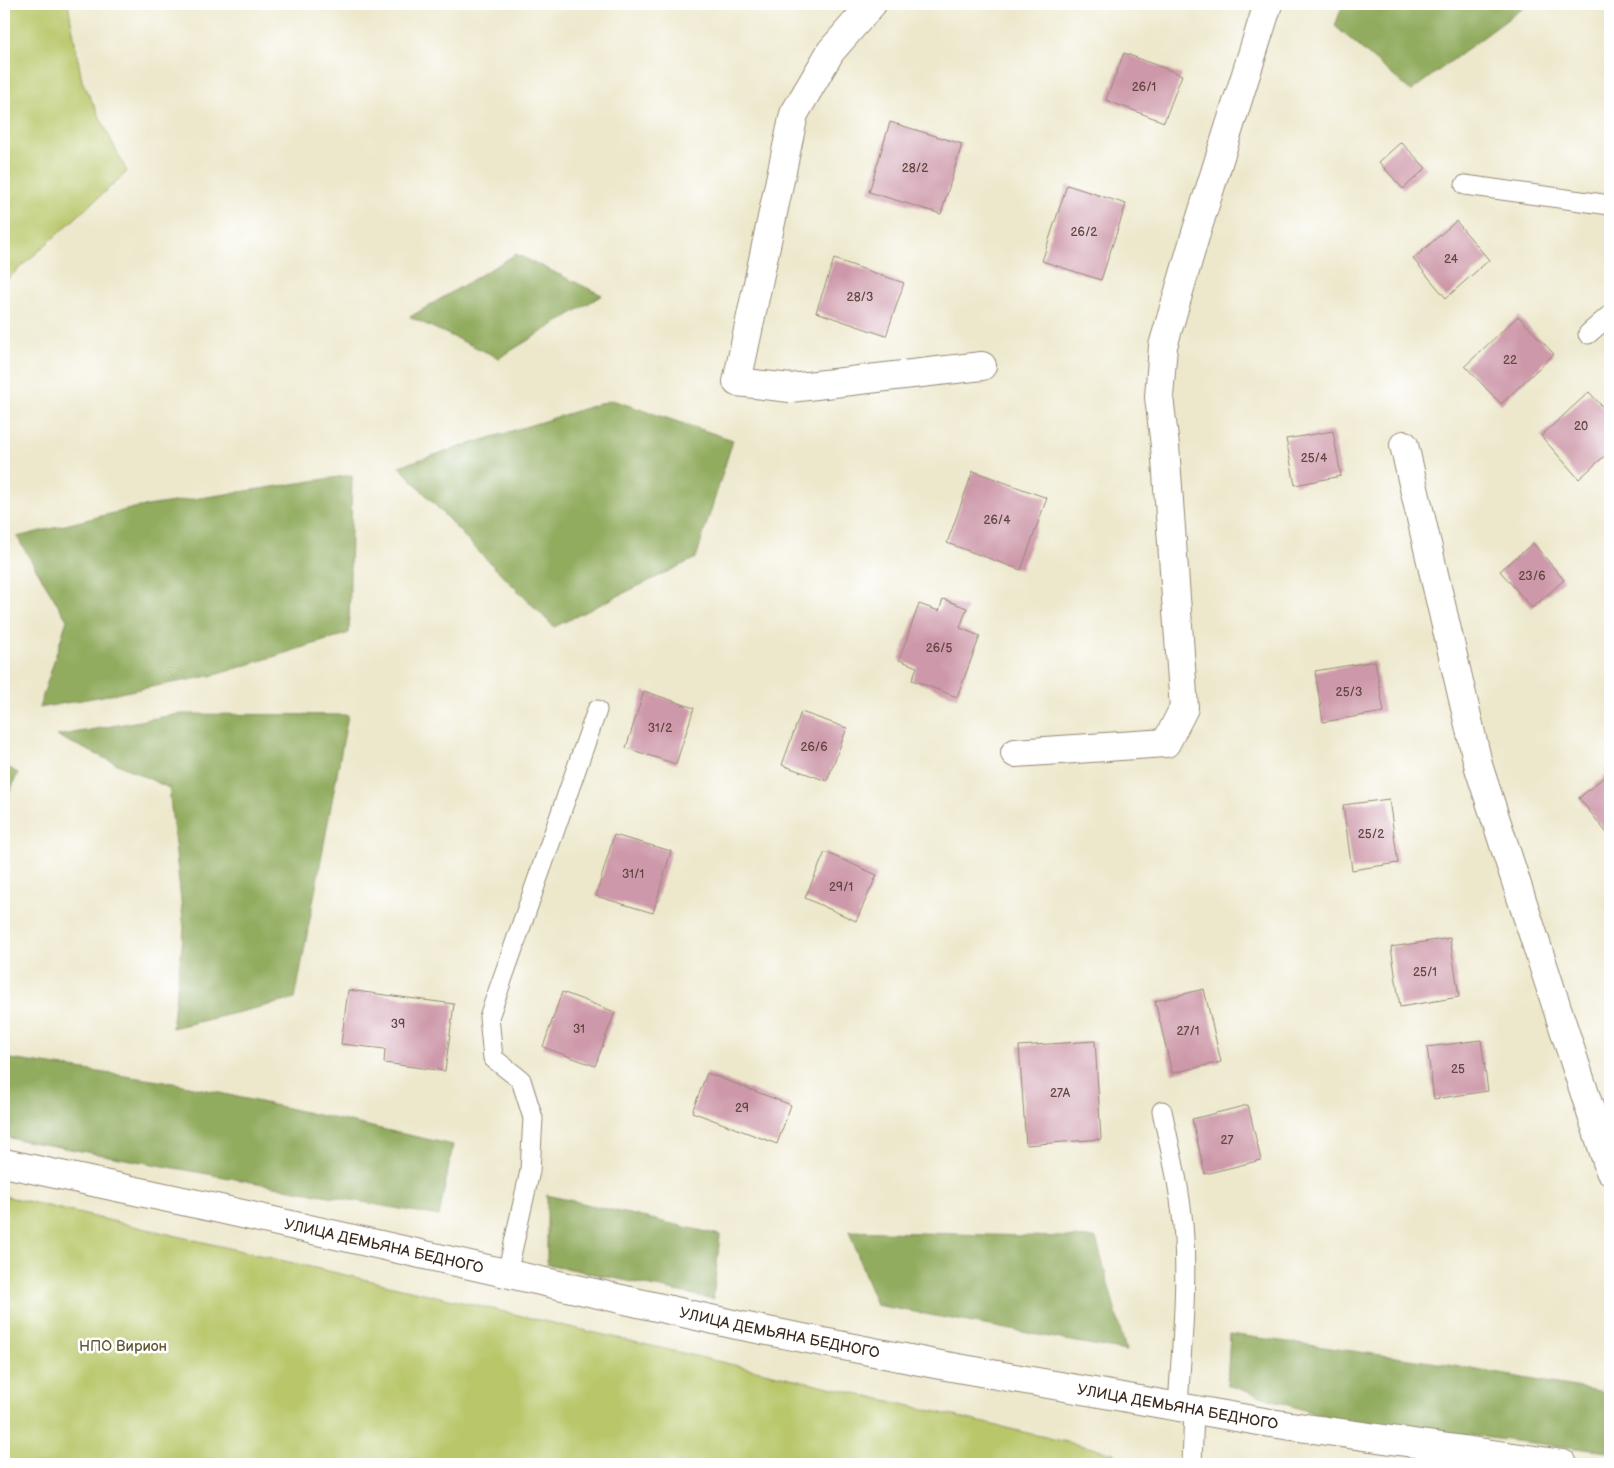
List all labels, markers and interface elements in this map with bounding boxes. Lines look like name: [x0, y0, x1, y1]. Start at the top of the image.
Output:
house number: 26/1: [1132, 80, 1156, 95]
house number: 28/2: [902, 161, 928, 176]
house number: 26/2: [1071, 225, 1097, 240]
house number: 24: [1444, 252, 1459, 267]
house number: 28/3: [847, 290, 873, 305]
house number: 22: [1503, 353, 1517, 368]
house number: 20: [1574, 419, 1588, 434]
house number: 25/4: [1301, 451, 1328, 466]
house number: 26/4: [983, 513, 1011, 528]
house number: 23/6: [1519, 569, 1545, 584]
house number: 26/5: [926, 641, 952, 656]
house number: 25/3: [1336, 685, 1362, 700]
house number: 31/2: [648, 721, 672, 736]
house number: 26/6: [800, 740, 828, 755]
house number: 25/2: [1358, 827, 1384, 842]
house number: 31/1: [622, 867, 644, 882]
house number: 29/1: [829, 880, 853, 895]
house number: 25/1: [1413, 965, 1437, 980]
house number: 39: [391, 1017, 405, 1032]
house number: 31: [573, 1022, 585, 1037]
house number: 27/1: [1176, 1024, 1200, 1039]
house number: 25: [1451, 1062, 1465, 1077]
house number: 27А: [1050, 1086, 1071, 1101]
house number: 29: [735, 1101, 749, 1116]
house number: 27: [1221, 1133, 1234, 1148]
street label: УЛИЦА ДЕМЬЯНА БЕДНОГО: [282, 1215, 486, 1278]
street label: УЛИЦА ДЕМЬЯНА БЕДНОГО: [678, 1303, 881, 1363]
park label: НПО Вирион: [79, 1337, 167, 1356]
street label: УЛИЦА ДЕМЬЯНА БЕДНОГО: [1076, 1380, 1280, 1434]

